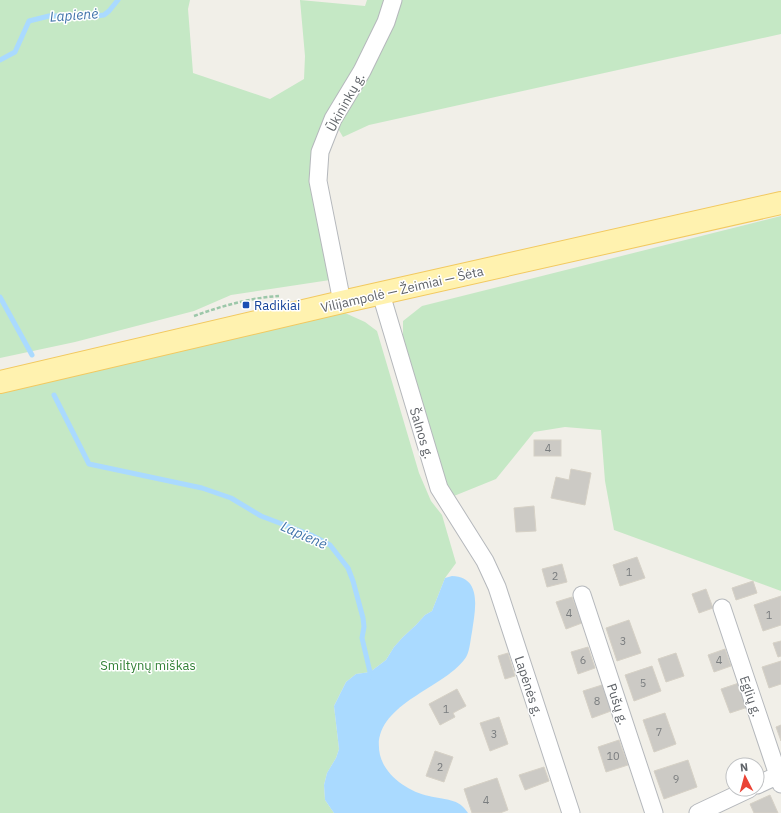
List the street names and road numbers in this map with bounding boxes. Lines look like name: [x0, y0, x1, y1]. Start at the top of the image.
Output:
street label: Ūkininkų g.: [322, 70, 369, 135]
street label: Vilijampolė — Žeimiai — Šėta: [319, 262, 485, 316]
street label: Šalnos g.: [406, 405, 437, 461]
street label: Lapėnės g.: [511, 654, 546, 719]
street label: Eglių g.: [736, 673, 765, 719]
street label: Pušų g.: [603, 681, 632, 727]

